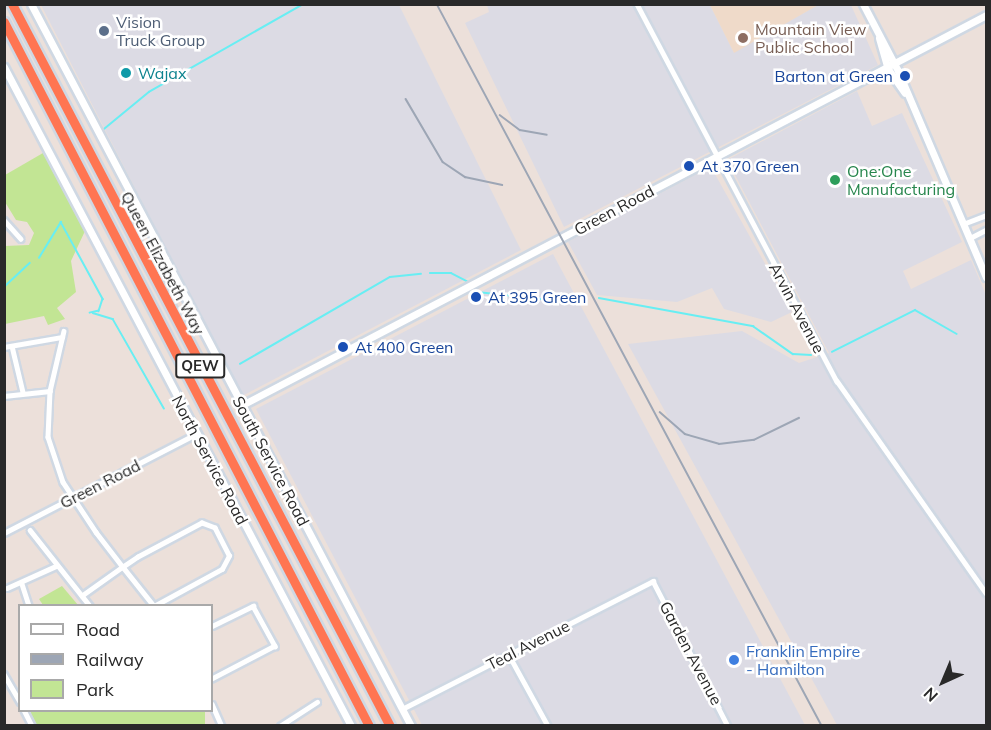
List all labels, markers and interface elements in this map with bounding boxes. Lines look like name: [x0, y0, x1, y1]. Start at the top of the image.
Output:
place label: Vision Truck Group: [116, 12, 205, 50]
place label: Mountain View Public School: [755, 19, 867, 57]
marker: Vision Truck Group: [97, 24, 111, 38]
marker: Mountain View Public School: [736, 31, 750, 45]
place label: Wajax: [138, 63, 186, 83]
marker: Wajax: [119, 66, 133, 80]
place label: Barton at Green: [775, 66, 893, 86]
marker: Barton at Green: [898, 69, 912, 83]
place label: At 370 Green: [701, 156, 799, 176]
marker: At 370 Green: [682, 159, 696, 173]
place label: One:One Manufacturing: [847, 161, 955, 199]
marker: One:One Manufacturing: [828, 173, 842, 187]
street label: Green Road: [571, 181, 657, 239]
street label: Queen Elizabeth Way: [117, 188, 209, 338]
street label: Arvin Avenue: [765, 260, 829, 356]
place label: At 395 Green: [488, 287, 586, 307]
marker: At 395 Green: [469, 290, 483, 304]
place label: At 400 Green: [355, 337, 453, 357]
marker: At 400 Green: [336, 340, 350, 354]
road number: QEW: [174, 354, 226, 378]
street label: North Service Road: [168, 392, 252, 528]
street label: South Service Road: [229, 393, 313, 529]
street label: Green Road: [57, 456, 143, 512]
street label: Garden Avenue: [656, 598, 726, 708]
legend: [18, 604, 213, 712]
street label: Teal Avenue: [483, 616, 573, 674]
text: Road: [76, 618, 120, 641]
place label: Franklin Empire - Hamilton: [746, 641, 860, 679]
text: Railway: [76, 648, 144, 671]
north arrow: [913, 652, 973, 712]
marker: Franklin Empire - Hamilton: [727, 653, 741, 667]
text: Park: [76, 678, 114, 701]
text: N: [919, 684, 942, 706]

